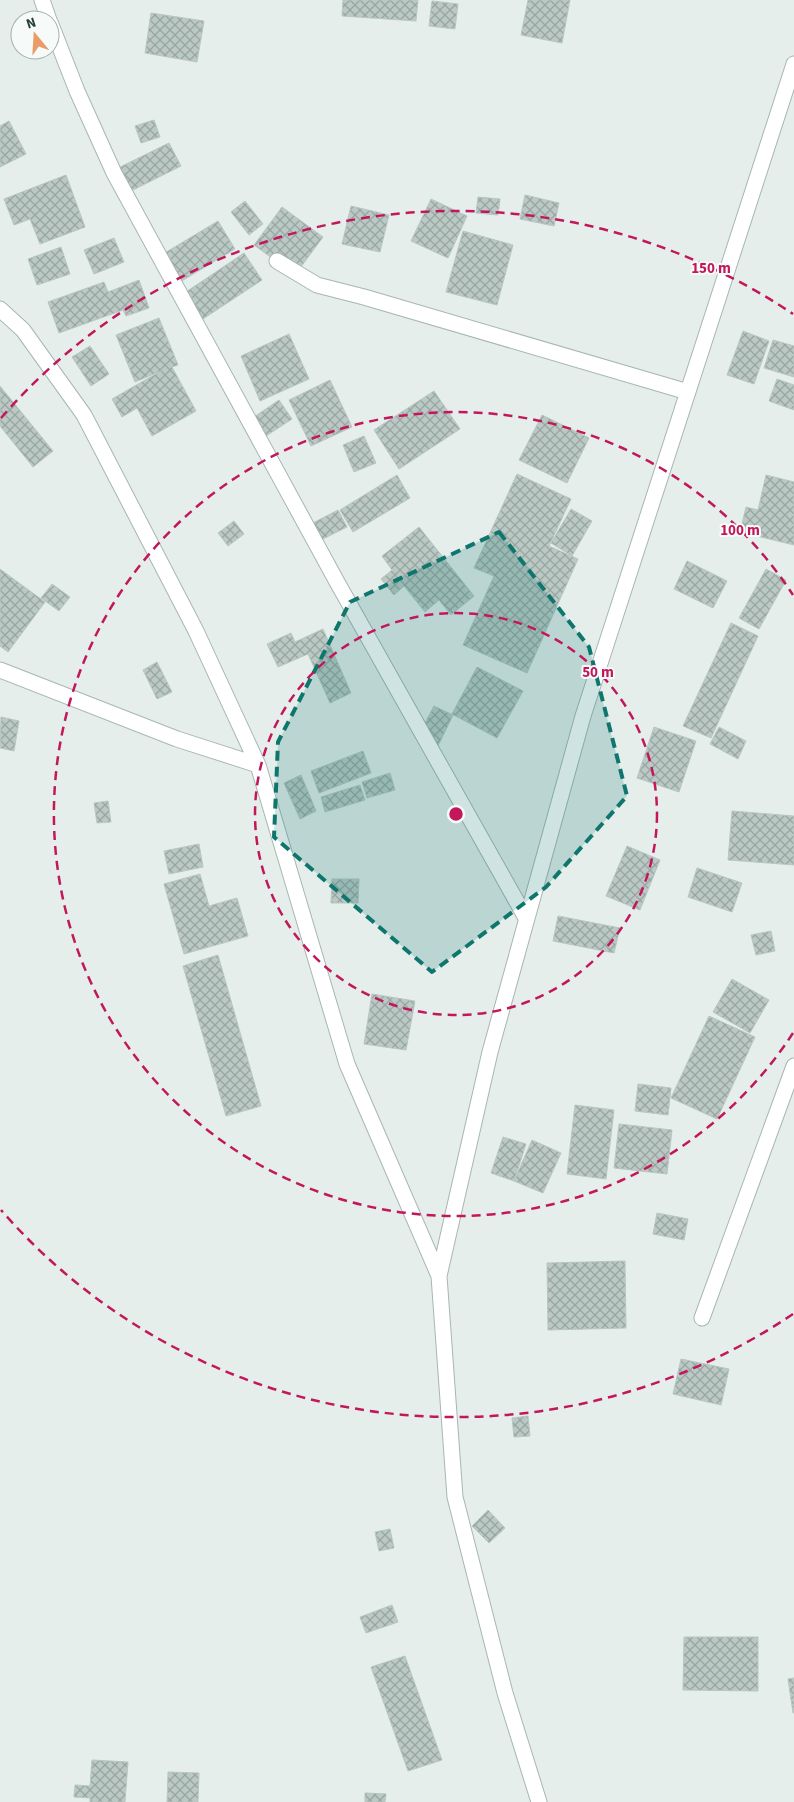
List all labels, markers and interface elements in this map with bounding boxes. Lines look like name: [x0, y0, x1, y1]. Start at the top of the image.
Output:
north arrow: [10, 10, 60, 60]
text: N: [24, 13, 39, 35]
text: 150 m: [691, 258, 731, 279]
text: 100 m: [720, 520, 760, 541]
text: 50 m: [582, 662, 614, 683]
centre of rings: [447, 805, 465, 823]

